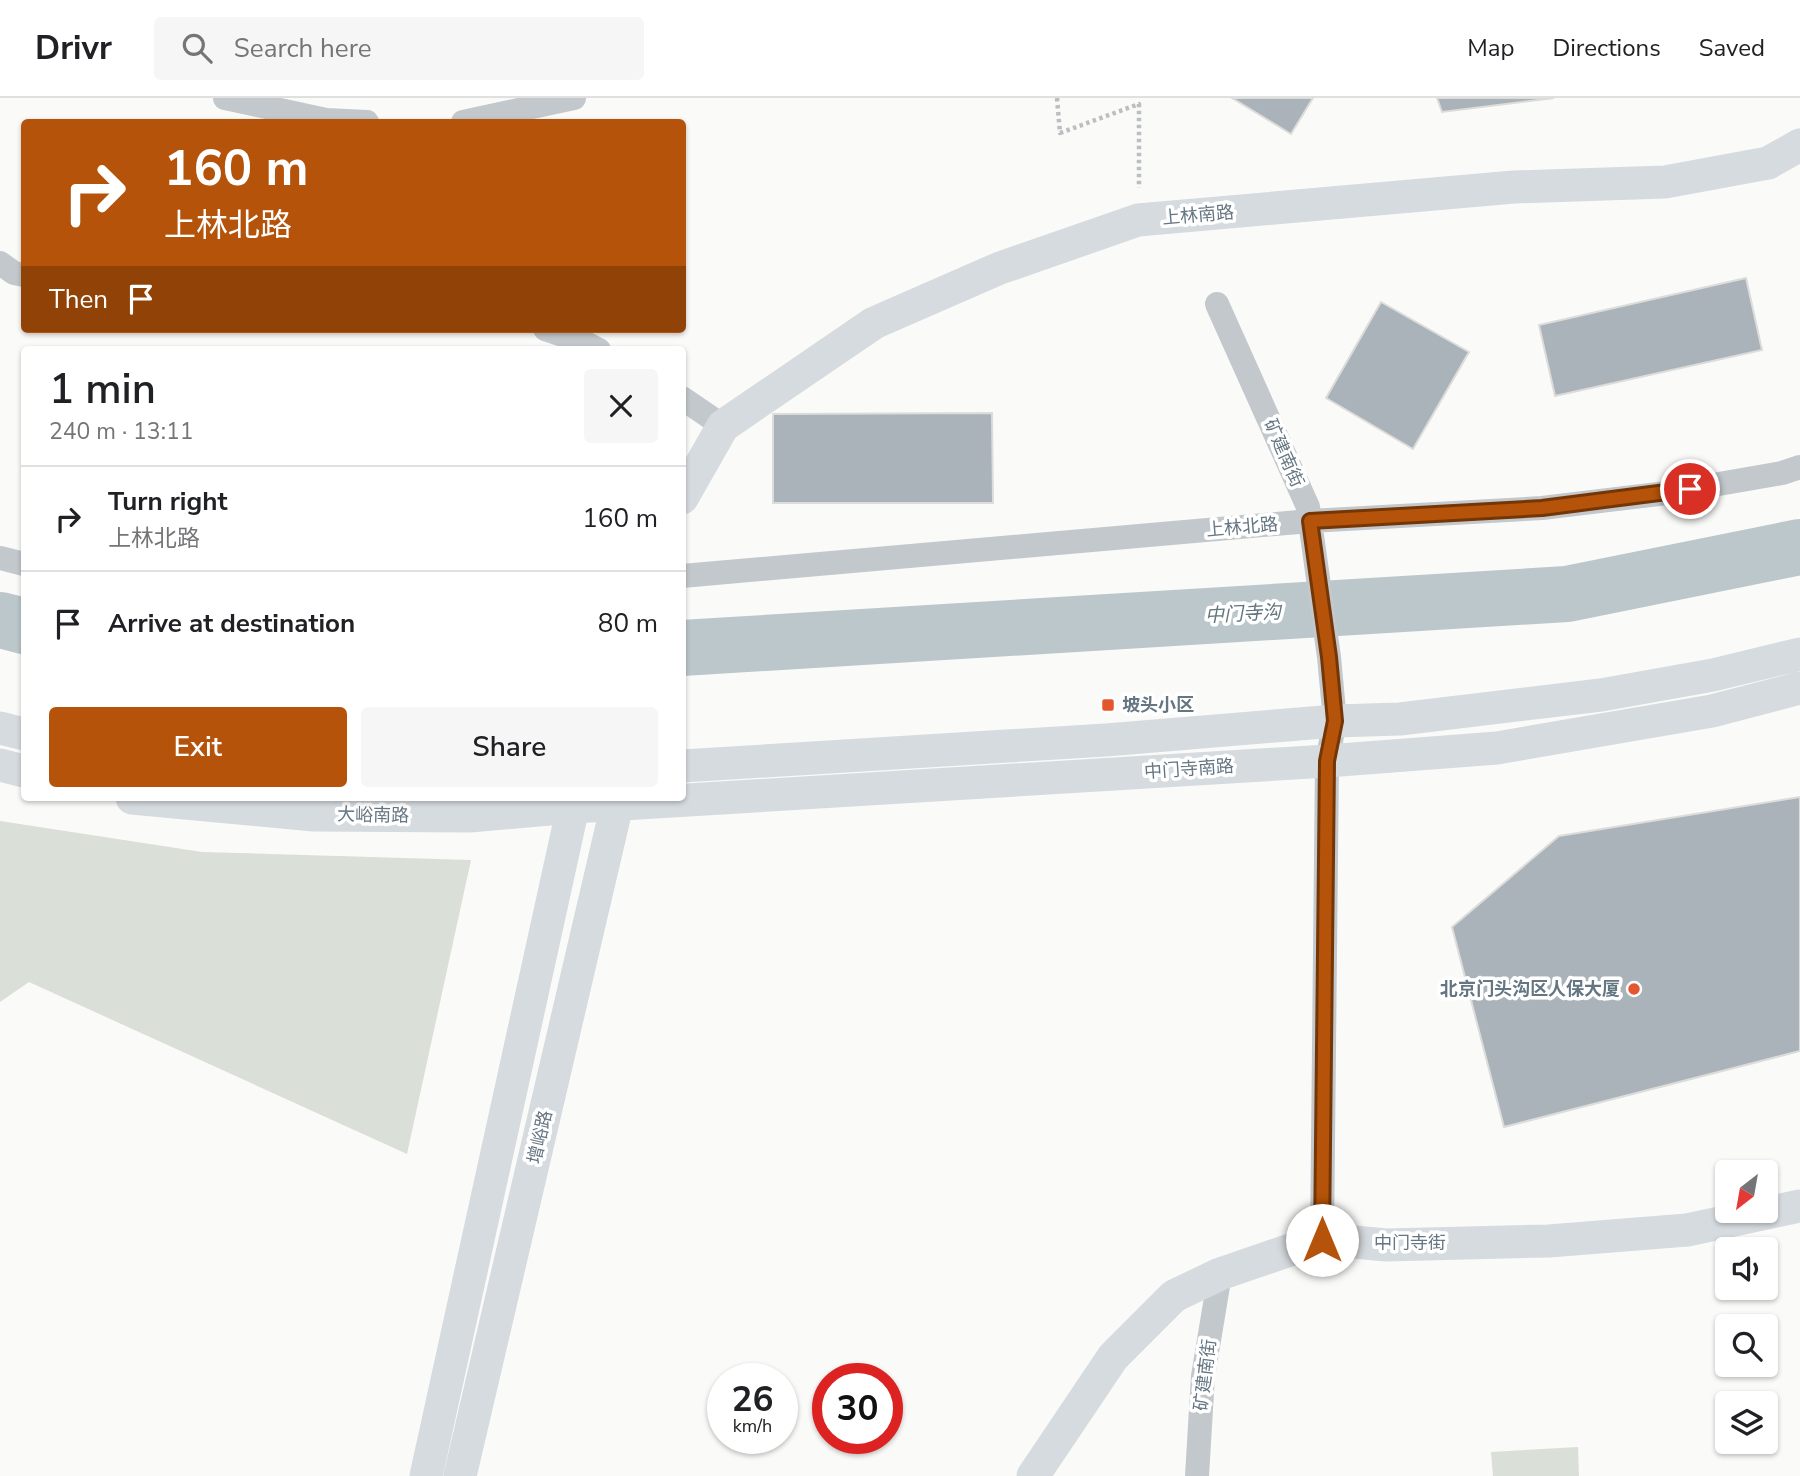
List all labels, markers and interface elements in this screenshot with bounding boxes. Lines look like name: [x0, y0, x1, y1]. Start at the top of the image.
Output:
search box: [154, 17, 644, 80]
text: Drivr: [35, 26, 112, 71]
icon: search: [178, 29, 216, 67]
text: Search here: [234, 31, 372, 66]
text: Map: [1467, 32, 1514, 64]
text: Directions: [1552, 32, 1661, 64]
text: Saved: [1699, 32, 1765, 64]
text: 160 m: [164, 135, 308, 202]
icon: right: [49, 147, 140, 238]
street label: 上林南路: [1161, 200, 1235, 230]
text: 上林北路: [164, 204, 292, 247]
icon: arrive: [122, 280, 160, 318]
text: Then: [49, 282, 108, 317]
text: 1 min: [49, 361, 156, 418]
button: close: [584, 369, 658, 443]
street label: 矿建南街: [1258, 415, 1310, 491]
text: 240 m · 13:11: [49, 416, 194, 447]
pin: [1660, 459, 1720, 519]
icon: arrive: [1671, 470, 1709, 508]
text: Turn right: [108, 484, 227, 519]
icon: right: [49, 500, 87, 538]
text: 160 m: [582, 501, 658, 536]
street label: 上林北路: [1205, 512, 1279, 542]
text: 上林北路: [108, 523, 200, 554]
water label: 中门寺沟: [1204, 599, 1284, 629]
icon: arrive: [49, 605, 87, 643]
text: Arrive at destination: [108, 606, 355, 641]
text: 80 m: [598, 606, 658, 641]
place label: 坡头小区: [1122, 693, 1194, 717]
marker: 坡头小区: [1100, 697, 1116, 713]
button: Exit: [49, 707, 347, 787]
button: Share: [361, 707, 658, 787]
street label: 中门寺南路: [1143, 754, 1235, 784]
street label: 大峪南路: [337, 802, 409, 828]
place label: 北京门头沟区人保大厦: [1440, 977, 1620, 1001]
marker: 北京门头沟区人保大厦: [1626, 981, 1642, 997]
street label: 增峪路: [522, 1108, 558, 1166]
north arrow: [1715, 1160, 1778, 1223]
map controls: [1715, 1160, 1778, 1454]
position arrow: [1285, 1203, 1359, 1277]
street label: 中门寺街: [1374, 1231, 1446, 1255]
button: sound: [1715, 1237, 1778, 1300]
button: search: [1715, 1314, 1778, 1377]
street label: 矿建南街: [1189, 1338, 1221, 1412]
speed limit sign: 30: [812, 1363, 903, 1454]
text: 26: [731, 1376, 774, 1423]
button: layers: [1715, 1391, 1778, 1454]
text: km/h: [733, 1414, 772, 1438]

